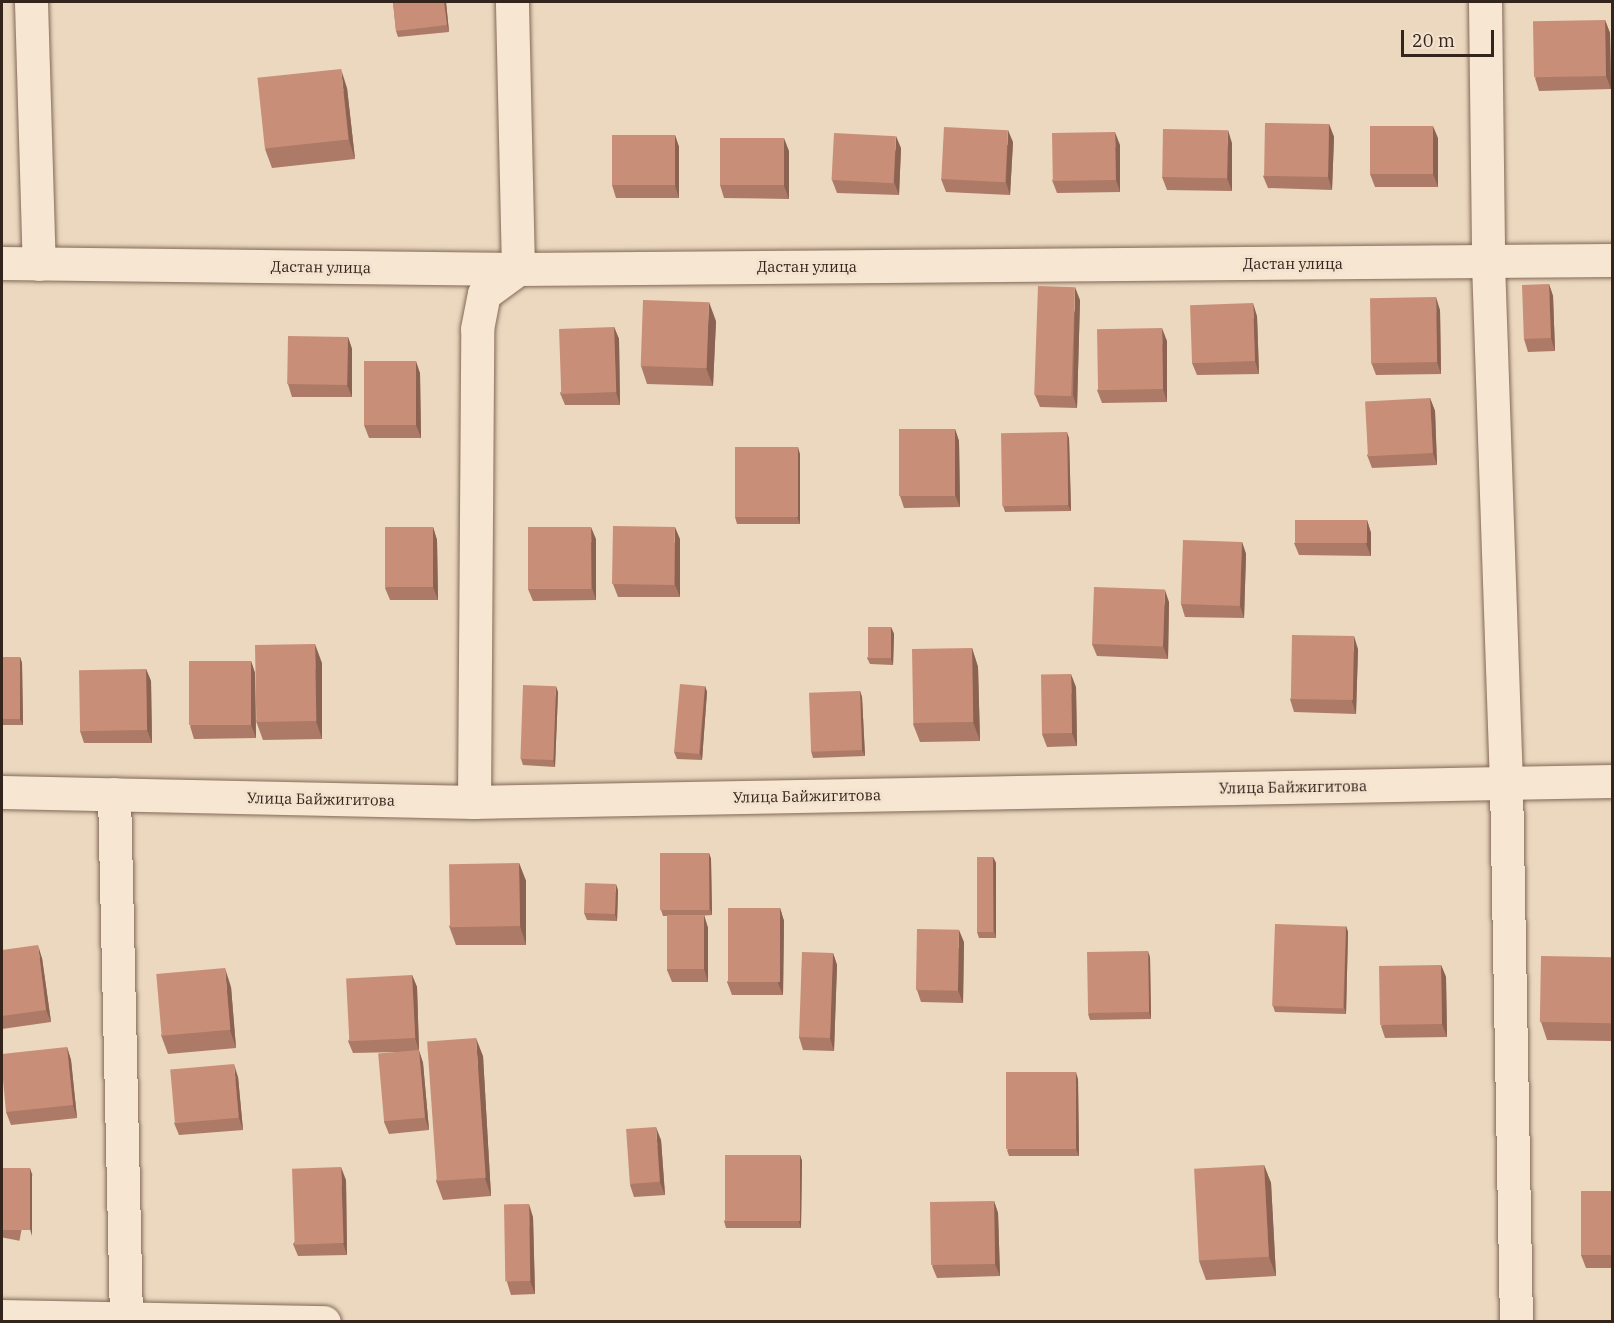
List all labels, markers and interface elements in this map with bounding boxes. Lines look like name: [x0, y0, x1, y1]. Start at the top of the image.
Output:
scale bar: [1404, 18, 1497, 56]
text: 20 m: [1412, 29, 1455, 52]
street label: Дастан улица: [1243, 255, 1343, 273]
street label: Дастан улица: [271, 257, 371, 277]
street label: Дастан улица: [757, 258, 857, 276]
street label: Улица Байжигитова: [1219, 777, 1367, 797]
street label: Улица Байжигитова: [733, 786, 881, 806]
street label: Улица Байжигитова: [247, 789, 395, 809]

